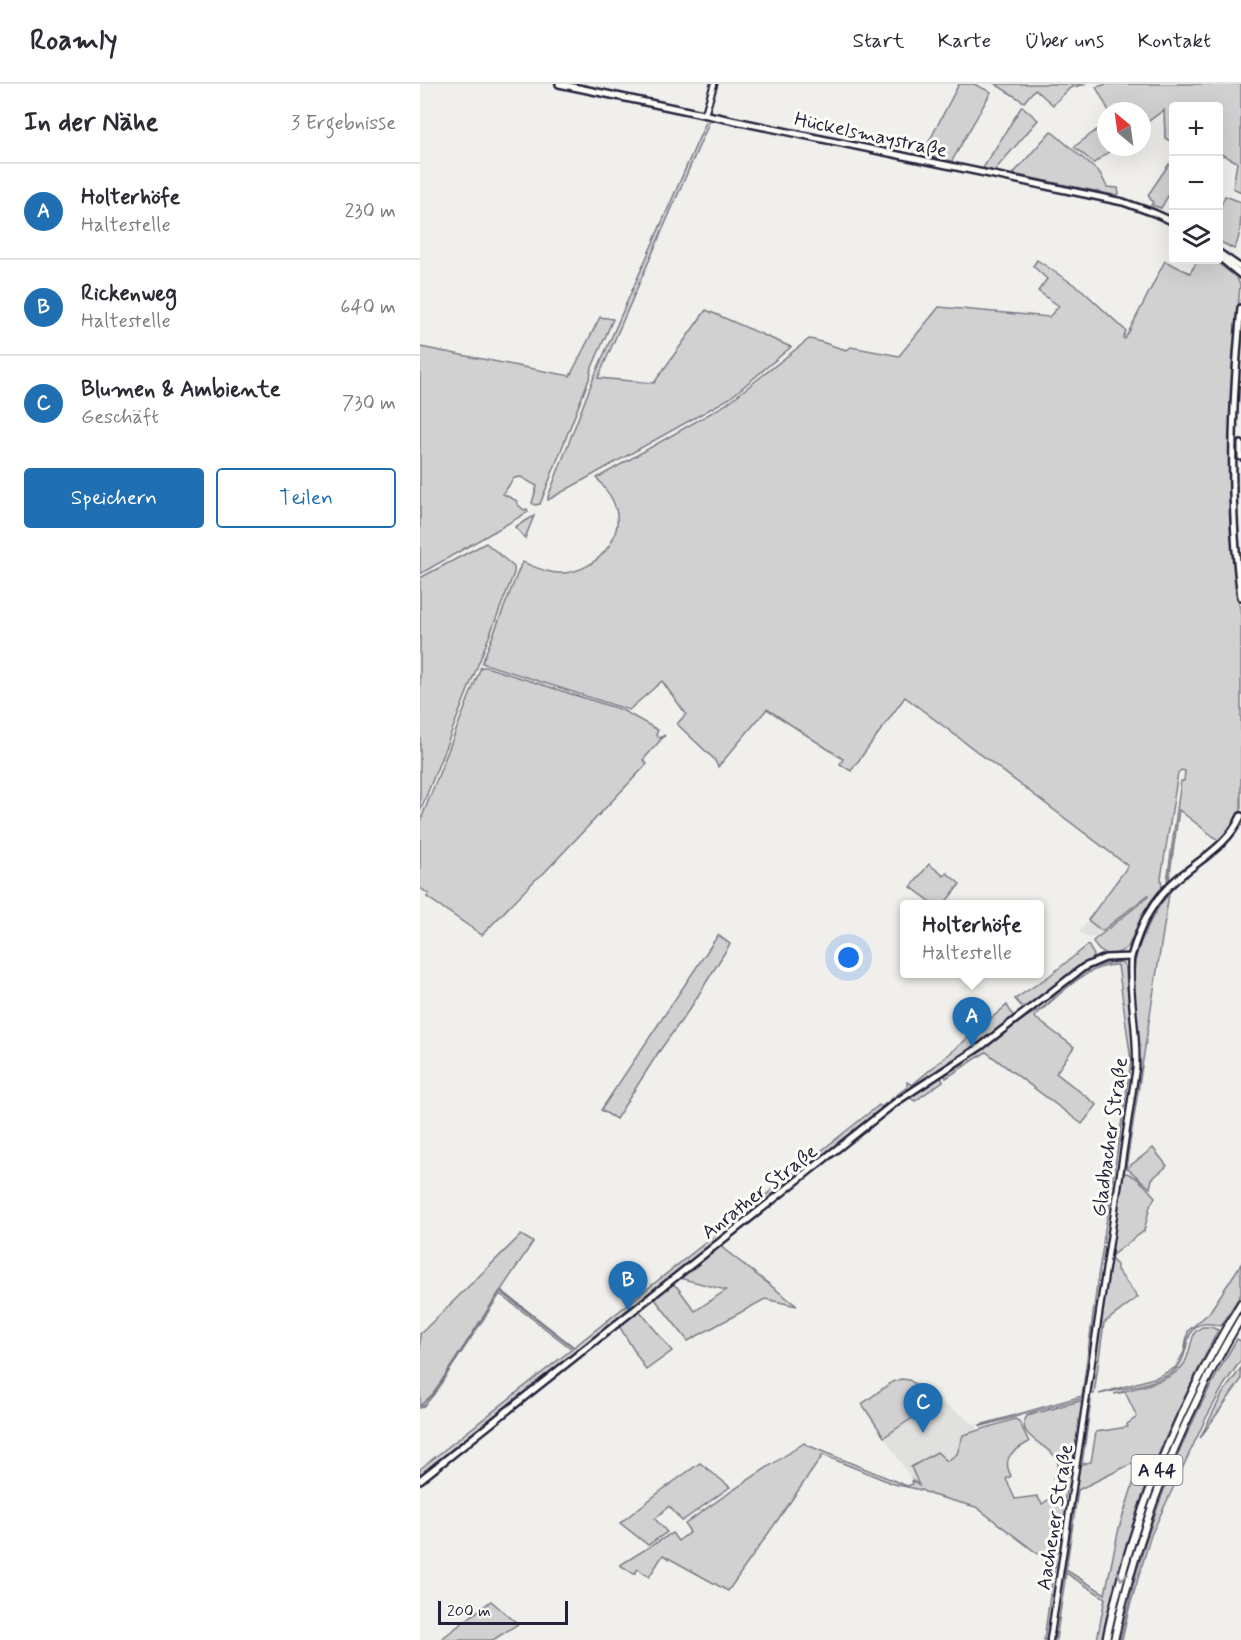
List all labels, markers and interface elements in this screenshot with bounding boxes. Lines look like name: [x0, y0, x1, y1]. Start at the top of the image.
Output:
text: Roamly: [30, 23, 118, 60]
text: Start: [853, 27, 905, 55]
text: Karte: [938, 27, 991, 55]
text: Über uns: [1024, 27, 1104, 55]
text: Kontakt: [1137, 27, 1211, 55]
north arrow: [1097, 102, 1151, 156]
map controls: [1169, 102, 1223, 264]
button: +: [1169, 102, 1223, 156]
text: In der Nähe: [24, 106, 158, 140]
street label: Hückelsmaystraße: [792, 106, 950, 165]
text: 3 Ergebnisse: [291, 110, 396, 137]
button: −: [1169, 156, 1223, 210]
text: Holterhöfe: [81, 184, 180, 212]
text: A: [37, 198, 50, 225]
text: 230 m: [344, 198, 396, 225]
button: layers: [1169, 210, 1223, 264]
text: Haltestelle: [81, 212, 171, 239]
text: Rickenweg: [81, 280, 177, 308]
text: B: [37, 294, 50, 321]
text: 640 m: [340, 294, 396, 321]
text: Haltestelle: [81, 308, 171, 335]
text: Blumen & Ambiente: [81, 376, 281, 404]
text: C: [36, 390, 51, 417]
text: 730 m: [342, 390, 396, 417]
text: Geschäft: [81, 404, 159, 431]
button: Speichern: [24, 468, 204, 528]
button: Teilen: [216, 468, 396, 528]
popup: [900, 900, 1044, 978]
text: Holterhöfe: [922, 912, 1022, 940]
text: Haltestelle: [922, 940, 1012, 967]
your location: [834, 943, 863, 972]
pin: A: [952, 998, 992, 1047]
street label: Gladbacher Straße: [1086, 1056, 1135, 1219]
street label: Anrather Straße: [696, 1138, 824, 1246]
pin: B: [608, 1262, 648, 1311]
pin: C: [904, 1384, 942, 1433]
street label: Aachener Straße: [1031, 1442, 1080, 1592]
road number: A 44: [1132, 1455, 1182, 1485]
one-way arrow: [1117, 1570, 1129, 1581]
scale bar: [438, 1598, 568, 1626]
text: 200 m: [447, 1601, 491, 1622]

